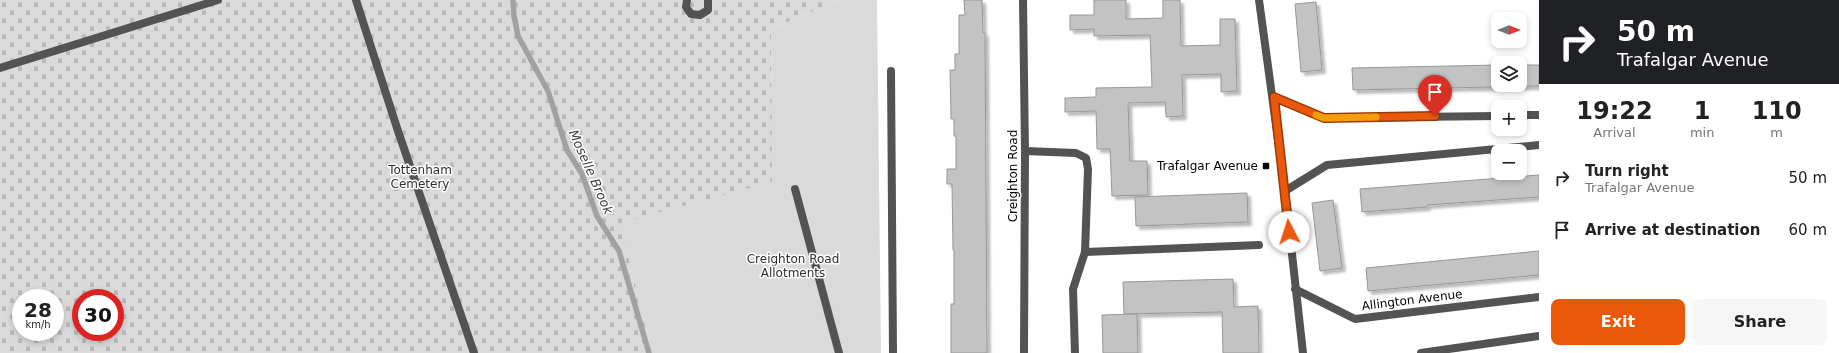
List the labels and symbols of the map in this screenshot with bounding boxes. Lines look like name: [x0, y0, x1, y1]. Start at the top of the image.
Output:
north arrow: [1491, 12, 1527, 48]
pin: [1418, 75, 1452, 116]
water label: Moselle Brook: [566, 127, 617, 217]
street label: Creighton Road: [1006, 130, 1020, 222]
place label: Trafalgar Avenue: [1156, 159, 1258, 173]
marker: Trafalgar Avenue: [1261, 161, 1271, 171]
park label: Tottenham Cemetery: [387, 163, 452, 191]
position arrow: [1268, 211, 1310, 253]
park label: Creighton Road Allotments: [747, 252, 839, 280]
street label: Allington Avenue: [1361, 287, 1463, 313]
speed limit sign: 30: [72, 289, 124, 341]

